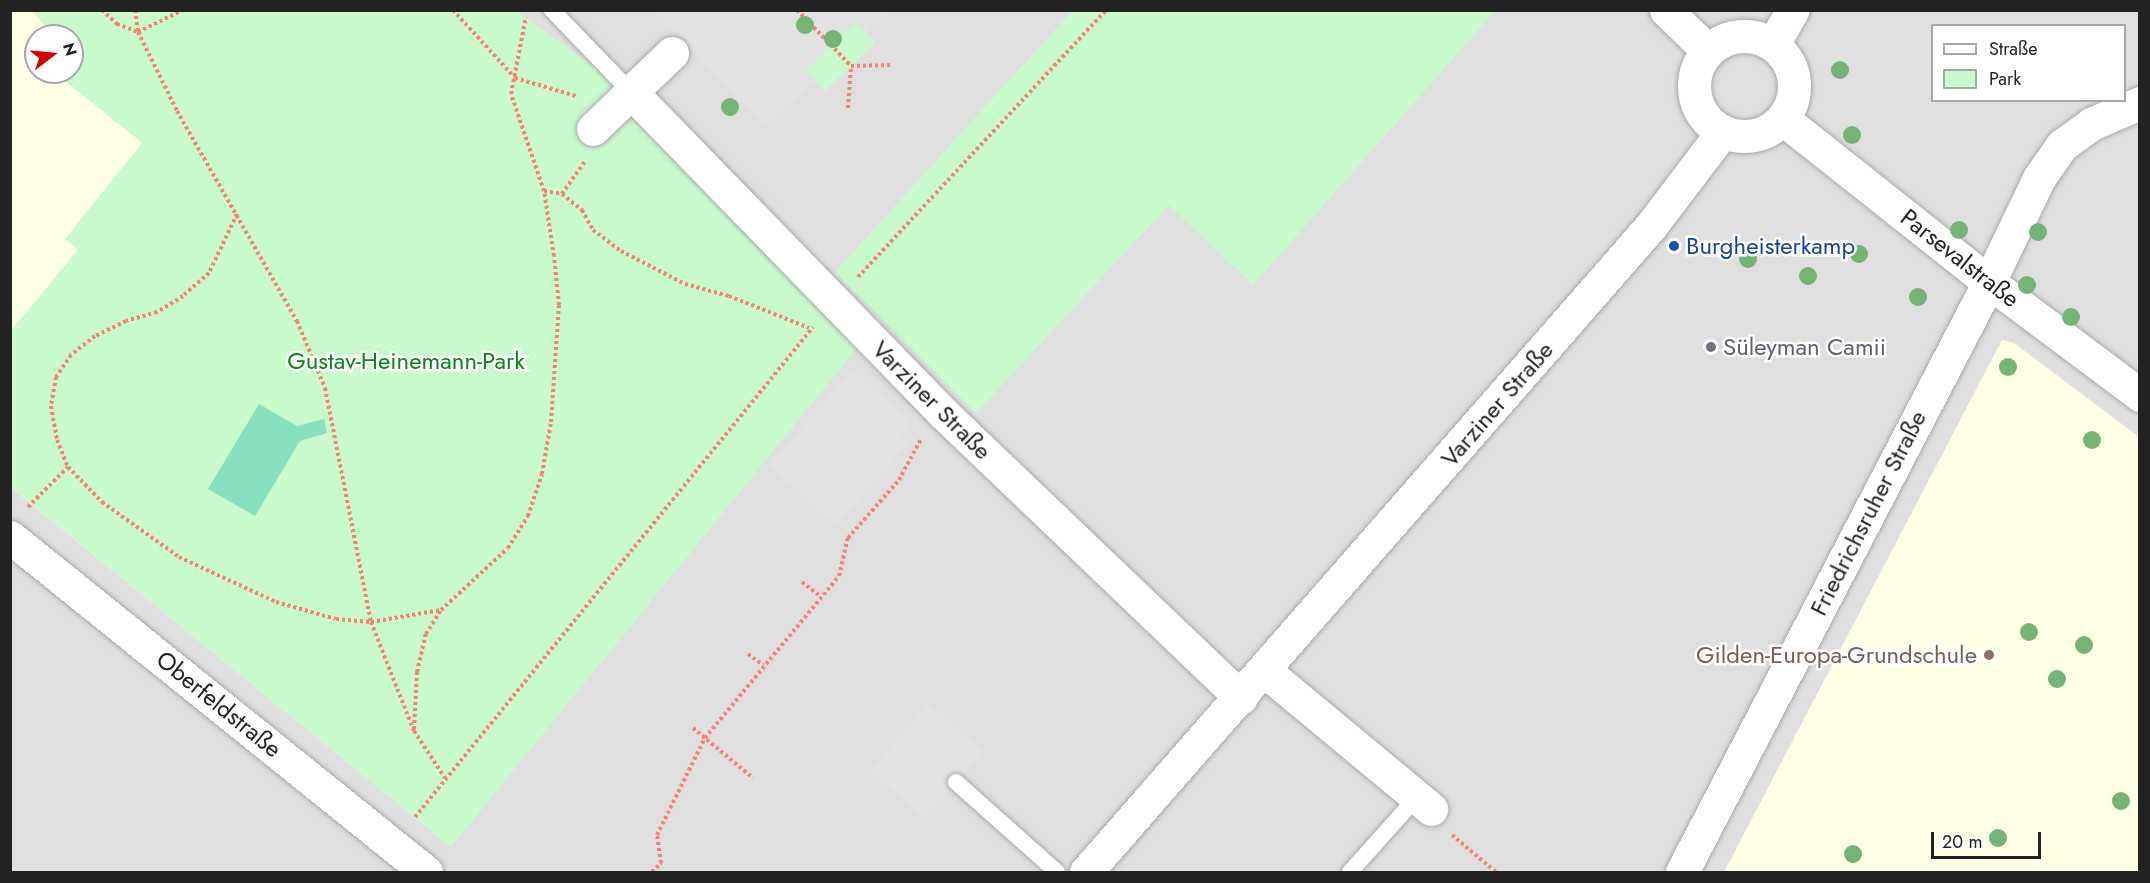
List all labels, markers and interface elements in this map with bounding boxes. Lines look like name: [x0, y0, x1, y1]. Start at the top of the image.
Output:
north arrow: [24, 24, 84, 84]
legend: [1931, 24, 2126, 102]
text: Straße: [1989, 36, 2037, 62]
text: N: [57, 40, 83, 59]
text: Park: [1989, 66, 2021, 92]
street label: Parsevalstraße: [1895, 203, 2025, 313]
place label: Burgheisterkamp: [1686, 232, 1855, 260]
marker: Burgheisterkamp: [1667, 239, 1681, 253]
place label: Süleyman Camii: [1723, 333, 1886, 361]
street label: Varziner Straße: [867, 335, 997, 465]
street label: Varziner Straße: [1435, 336, 1559, 472]
marker: Süleyman Camii: [1704, 340, 1718, 354]
park label: Gustav-Heinemann-Park: [287, 347, 525, 375]
street label: Friedrichsruher Straße: [1804, 406, 1932, 620]
place label: Gilden-Europa-Grundschule: [1696, 641, 1977, 669]
street label: Oberfeldstraße: [151, 645, 287, 763]
marker: Gilden-Europa-Grundschule: [1982, 648, 1996, 662]
scale bar: [1934, 820, 2044, 858]
text: 20 m: [1942, 829, 1982, 855]

